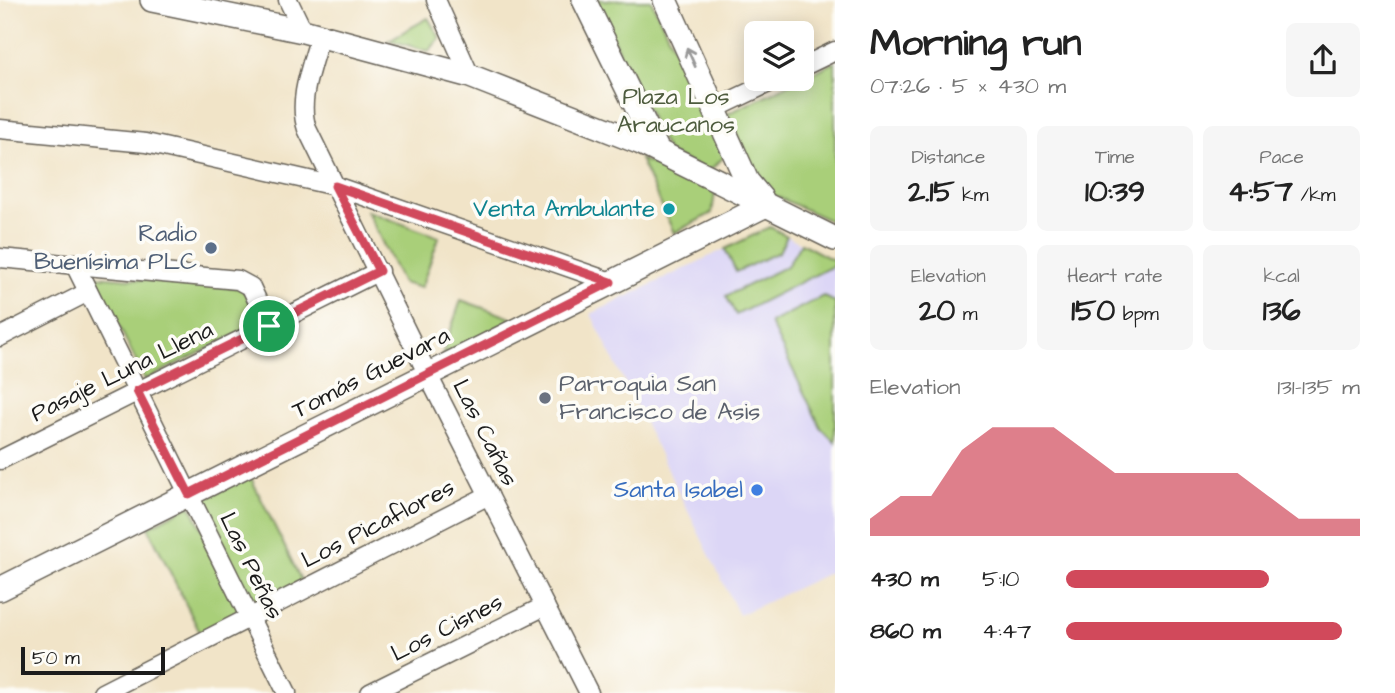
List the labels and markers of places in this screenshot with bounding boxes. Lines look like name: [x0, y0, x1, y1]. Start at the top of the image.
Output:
place label: Venta Ambulante: [473, 192, 655, 226]
marker: Venta Ambulante: [661, 201, 677, 217]
place label: Radio Buenísima PLC: [34, 217, 197, 279]
marker: Radio Buenísima PLC: [203, 240, 219, 256]
pin: [239, 296, 299, 356]
place label: Parroquia San Francisco de Asis: [559, 367, 760, 429]
marker: Parroquia San Francisco de Asis: [537, 390, 553, 406]
place label: Santa Isabel: [614, 473, 743, 507]
marker: Santa Isabel: [749, 482, 765, 498]

